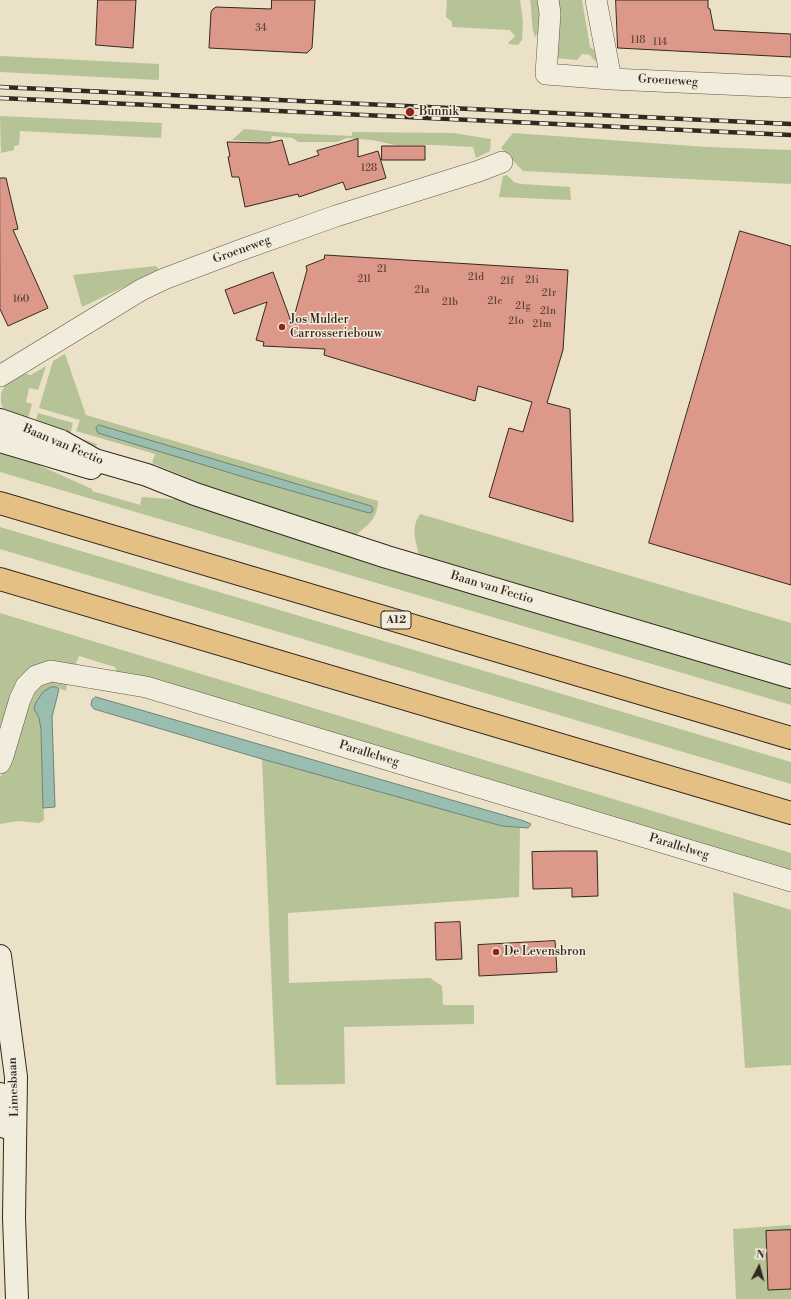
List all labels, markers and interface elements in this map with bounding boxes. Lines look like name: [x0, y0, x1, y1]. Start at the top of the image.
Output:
house number: 34: [255, 23, 267, 35]
house number: 118: [631, 35, 645, 47]
house number: 114: [653, 37, 667, 49]
street label: Groeneweg: [637, 72, 699, 90]
place label: Bunnik: [419, 105, 459, 119]
marker: Bunnik: [404, 106, 416, 118]
house number: 128: [361, 163, 377, 175]
street label: Groeneweg: [211, 233, 273, 267]
house number: 21: [377, 264, 387, 276]
house number: 21d: [468, 272, 484, 284]
house number: 21l: [357, 274, 371, 286]
house number: 21i: [525, 275, 539, 287]
house number: 21f: [500, 276, 514, 288]
house number: 21a: [414, 285, 430, 297]
house number: 21r: [542, 288, 556, 300]
house number: 160: [13, 294, 29, 306]
house number: 21e: [487, 296, 503, 308]
house number: 21b: [442, 297, 458, 309]
house number: 21g: [515, 301, 531, 313]
house number: 21n: [540, 306, 556, 318]
place label: Jos Mulder Carrosseriebouw: [290, 313, 382, 341]
house number: 21o: [508, 316, 524, 328]
house number: 21m: [533, 319, 551, 331]
marker: Jos Mulder Carrosseriebouw: [277, 322, 287, 332]
street label: Baan van Fectio: [21, 422, 105, 468]
street label: Baan van Fectio: [449, 569, 535, 607]
road number: A12: [381, 611, 411, 629]
street label: Parallelweg: [337, 738, 401, 770]
street label: Parallelweg: [647, 831, 711, 863]
place label: De Levensbron: [504, 945, 586, 959]
marker: De Levensbron: [491, 947, 501, 957]
street label: Limesbaan: [6, 1057, 22, 1117]
north arrow: [739, 1247, 779, 1287]
text: N: [755, 1248, 765, 1262]

